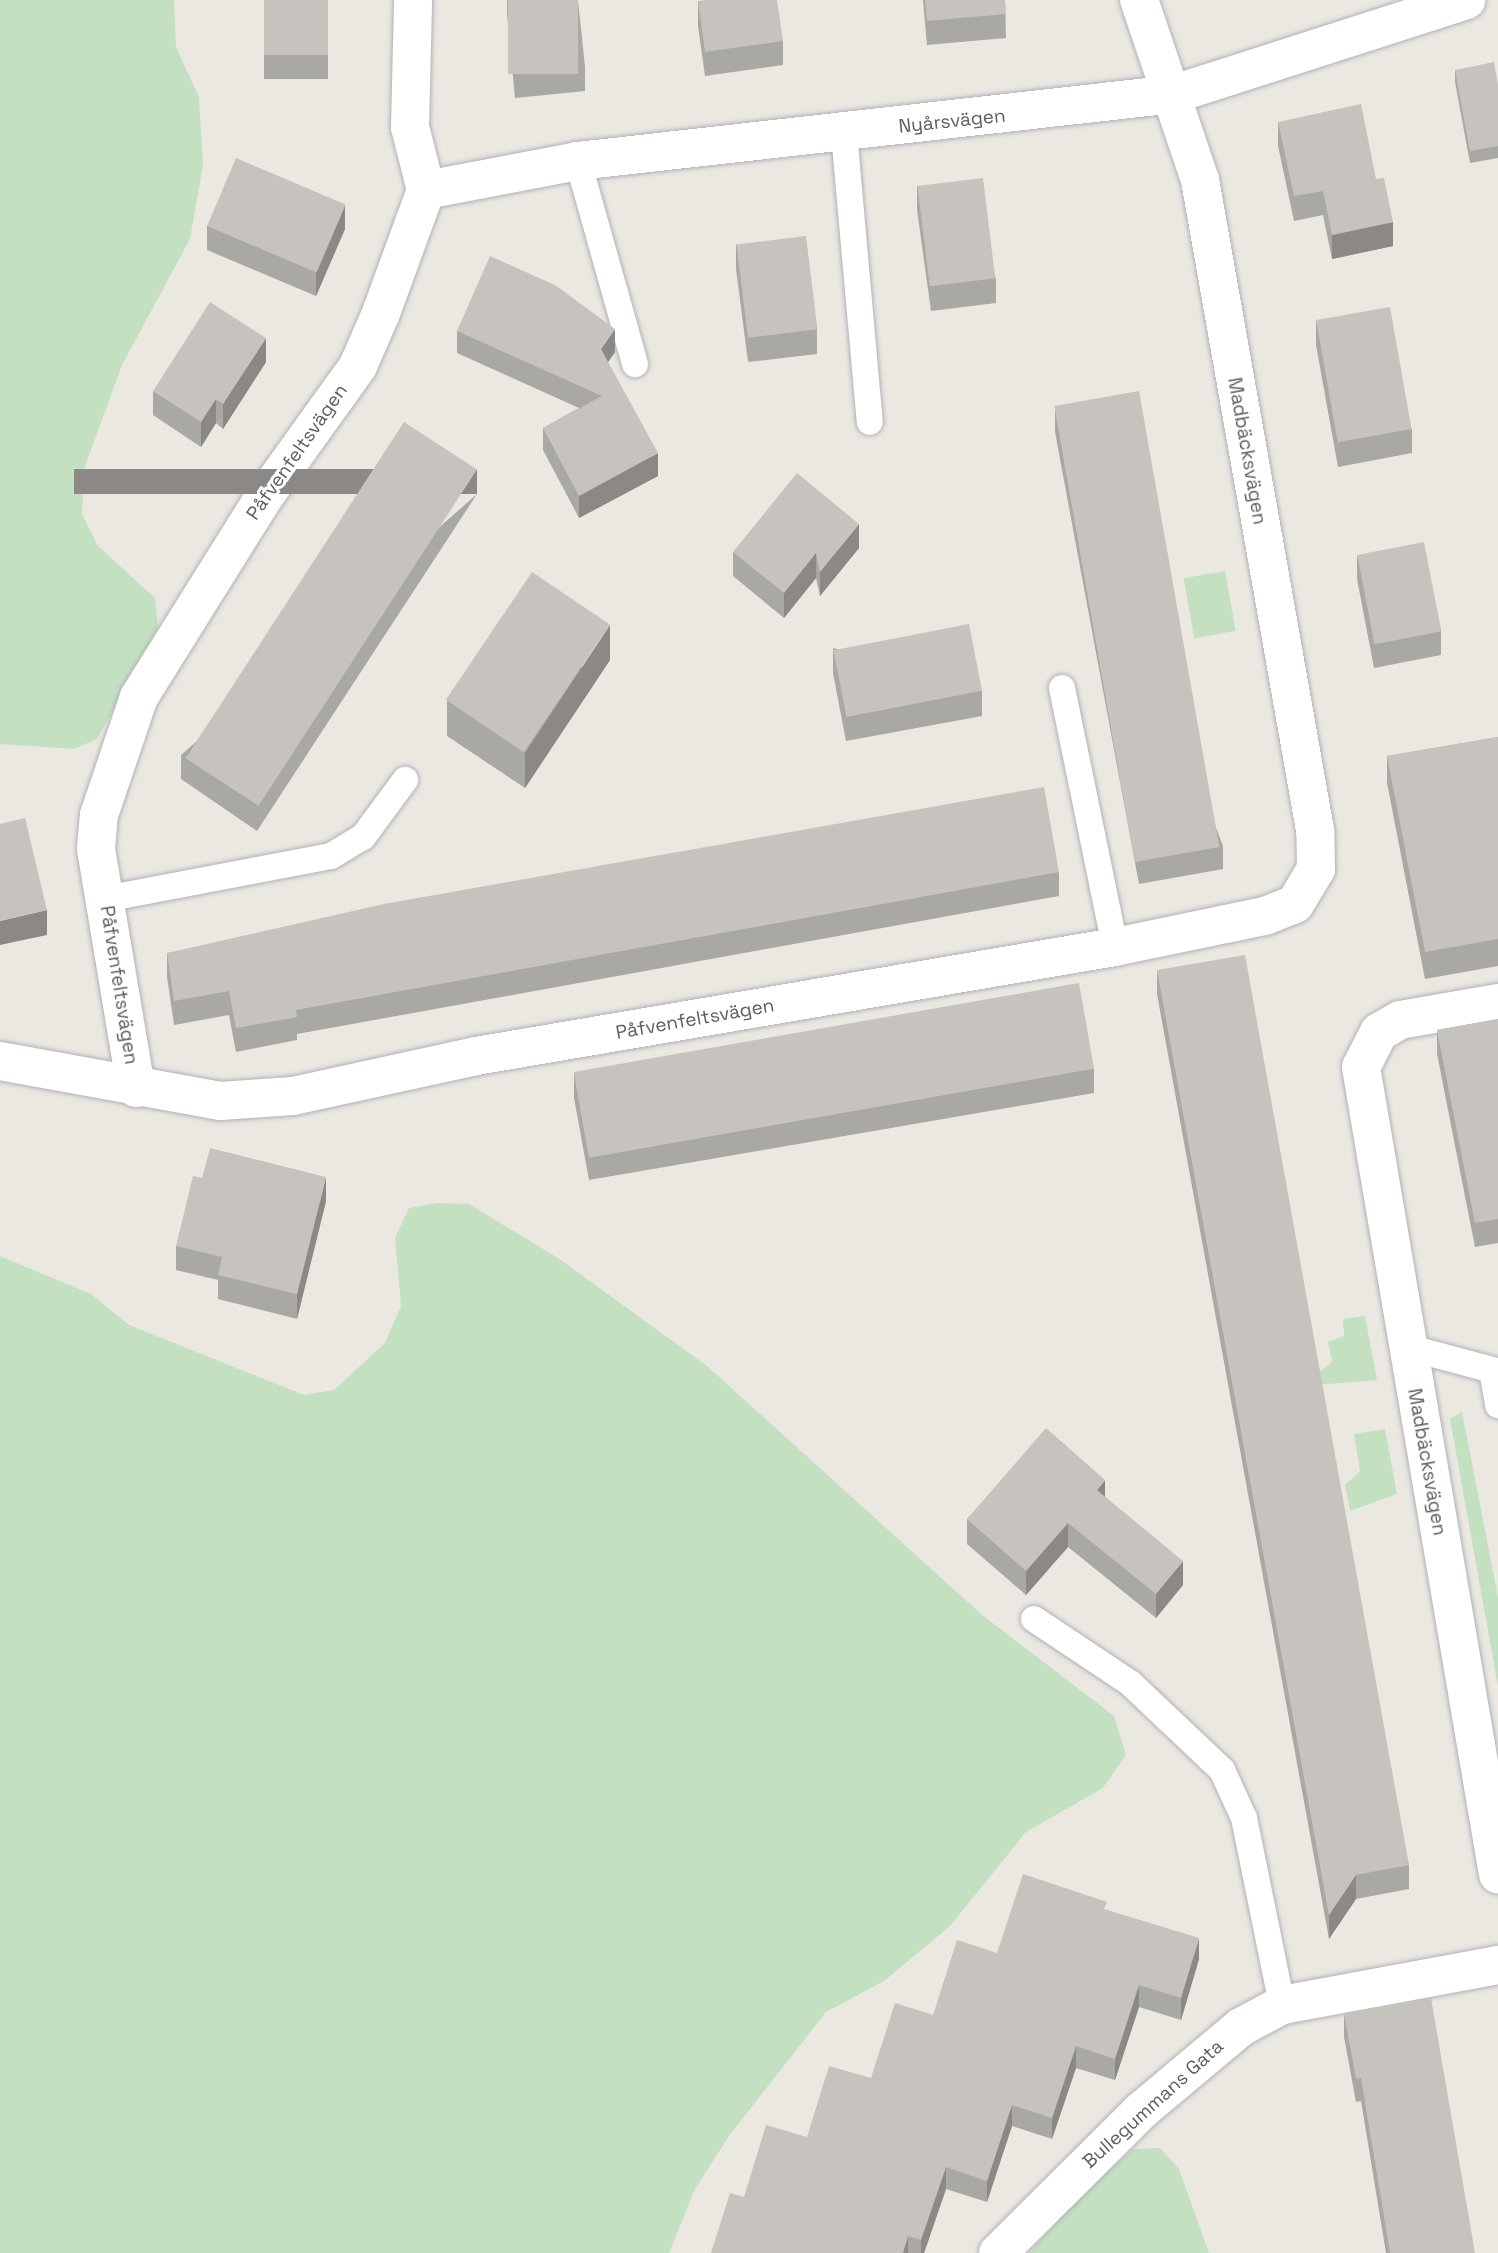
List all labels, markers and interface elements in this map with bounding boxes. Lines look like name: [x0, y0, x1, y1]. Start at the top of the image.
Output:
street label: Nyårsvägen: [897, 104, 1007, 138]
street label: Madbäcksvägen: [1223, 376, 1271, 526]
street label: Påfvenfeltsvägen: [242, 380, 352, 524]
street label: Påfvenfeltsvägen: [95, 904, 143, 1066]
street label: Påfvenfeltsvägen: [614, 994, 776, 1044]
street label: Madbäcksvägen: [1403, 1387, 1451, 1537]
street label: Bullegummans Gata: [1078, 2035, 1228, 2173]

